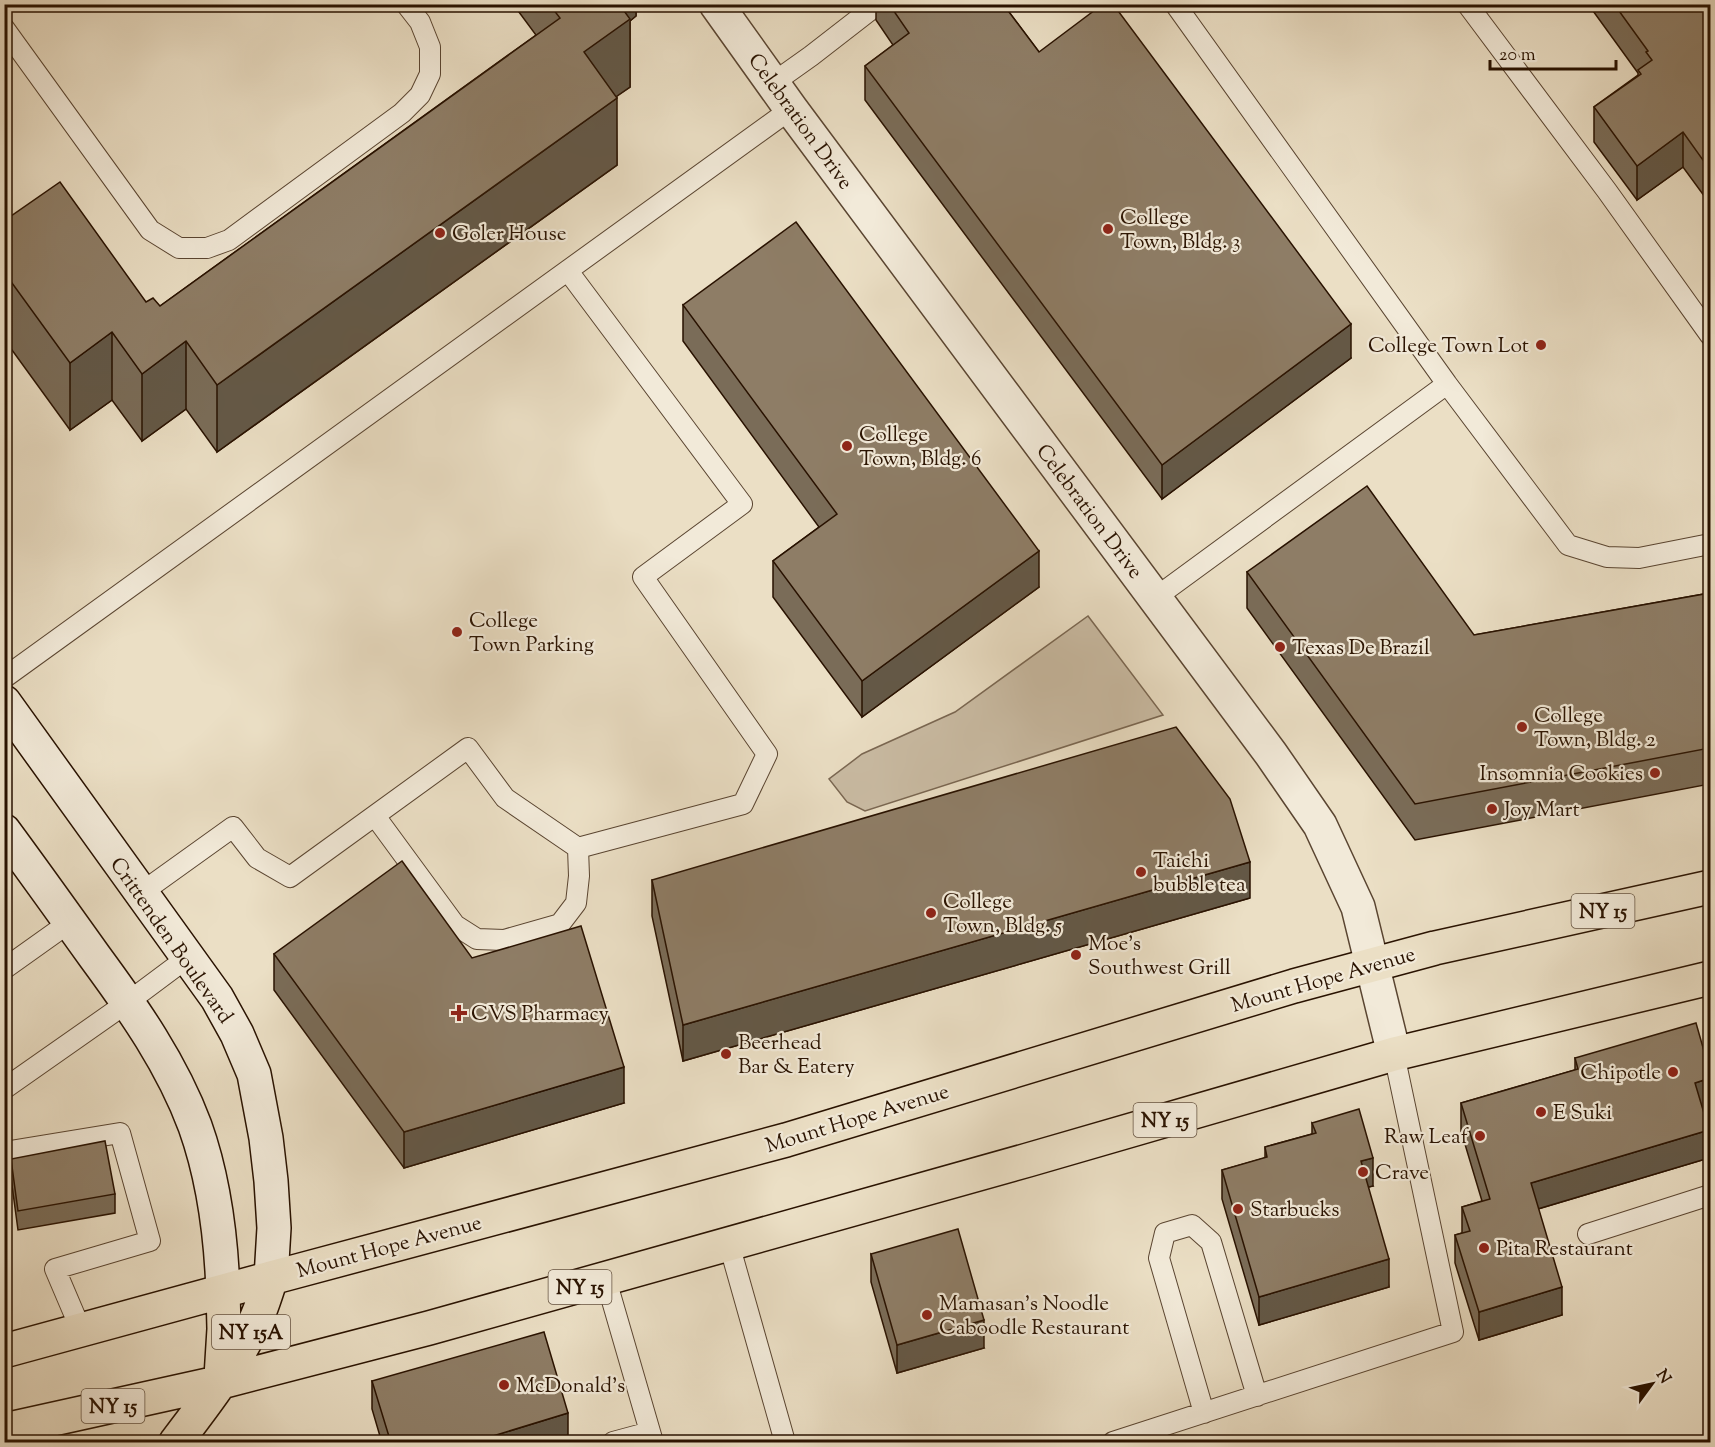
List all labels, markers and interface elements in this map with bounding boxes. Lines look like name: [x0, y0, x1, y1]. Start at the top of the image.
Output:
scale bar: [1490, 33, 1616, 71]
text: 20 m: [1499, 43, 1536, 69]
street label: Celebration Drive: [740, 48, 859, 197]
place label: College Town, Bldg. 3: [1120, 204, 1241, 258]
place label: Goler House: [452, 220, 567, 250]
marker: College Town, Bldg. 3: [1101, 222, 1115, 236]
marker: Goler House: [433, 226, 447, 240]
place label: College Town Lot: [1368, 332, 1529, 362]
marker: College Town Lot: [1534, 338, 1548, 352]
place label: College Town, Bldg. 6: [859, 421, 982, 475]
street label: Celebration Drive: [1028, 438, 1149, 586]
marker: College Town, Bldg. 6: [840, 439, 854, 453]
place label: College Town Parking: [469, 607, 594, 661]
marker: College Town Parking: [450, 625, 464, 639]
place label: Texas De Brazil: [1292, 634, 1430, 664]
marker: Texas De Brazil: [1273, 640, 1287, 654]
place label: College Town, Bldg. 2: [1534, 702, 1656, 756]
marker: College Town, Bldg. 2: [1515, 720, 1529, 734]
place label: Insomnia Cookies: [1480, 760, 1643, 790]
marker: Insomnia Cookies: [1648, 766, 1662, 780]
place label: Joy Mart: [1503, 796, 1580, 826]
marker: Joy Mart: [1485, 802, 1499, 816]
place label: Taichi bubble tea: [1153, 847, 1246, 901]
street label: Crittenden Boulevard: [102, 852, 239, 1031]
marker: Taichi bubble tea: [1134, 865, 1148, 879]
place label: College Town, Bldg. 5: [943, 888, 1062, 942]
road number: NY 15: [1572, 894, 1634, 928]
marker: College Town, Bldg. 5: [924, 906, 938, 920]
place label: Moe's Southwest Grill: [1088, 930, 1231, 984]
street label: Mount Hope Avenue: [1228, 940, 1419, 1022]
marker: Moe's Southwest Grill: [1069, 948, 1083, 962]
place label: CVS Pharmacy: [471, 1000, 609, 1030]
marker: CVS Pharmacy: [452, 1006, 466, 1020]
place label: Beerhead Bar & Eatery: [738, 1029, 855, 1083]
marker: Beerhead Bar & Eatery: [719, 1047, 733, 1061]
place label: Chipotle: [1580, 1059, 1661, 1089]
marker: Chipotle: [1666, 1065, 1680, 1079]
street label: Mount Hope Avenue: [762, 1078, 953, 1162]
place label: E Suki: [1553, 1099, 1612, 1129]
road number: NY 15: [1134, 1103, 1196, 1137]
marker: E Suki: [1534, 1105, 1548, 1119]
place label: Raw Leaf: [1384, 1123, 1470, 1153]
marker: Raw Leaf: [1473, 1129, 1487, 1143]
place label: Crave: [1375, 1159, 1429, 1189]
marker: Crave: [1356, 1165, 1370, 1179]
place label: Starbucks: [1250, 1196, 1339, 1226]
marker: Starbucks: [1231, 1202, 1245, 1216]
street label: Mount Hope Avenue: [294, 1209, 485, 1287]
place label: Pita Restaurant: [1496, 1235, 1633, 1265]
marker: Pita Restaurant: [1477, 1241, 1491, 1255]
road number: NY 15: [548, 1270, 612, 1304]
place label: Mamasan's Noodle Caboodle Restaurant: [939, 1290, 1129, 1344]
marker: Mamasan's Noodle Caboodle Restaurant: [920, 1308, 934, 1322]
road number: NY 15A: [212, 1315, 290, 1349]
north arrow: [1622, 1354, 1682, 1414]
text: N: [1649, 1366, 1676, 1389]
place label: McDonald's: [516, 1372, 625, 1402]
marker: McDonald's: [497, 1378, 511, 1392]
road number: NY 15: [82, 1389, 144, 1423]

